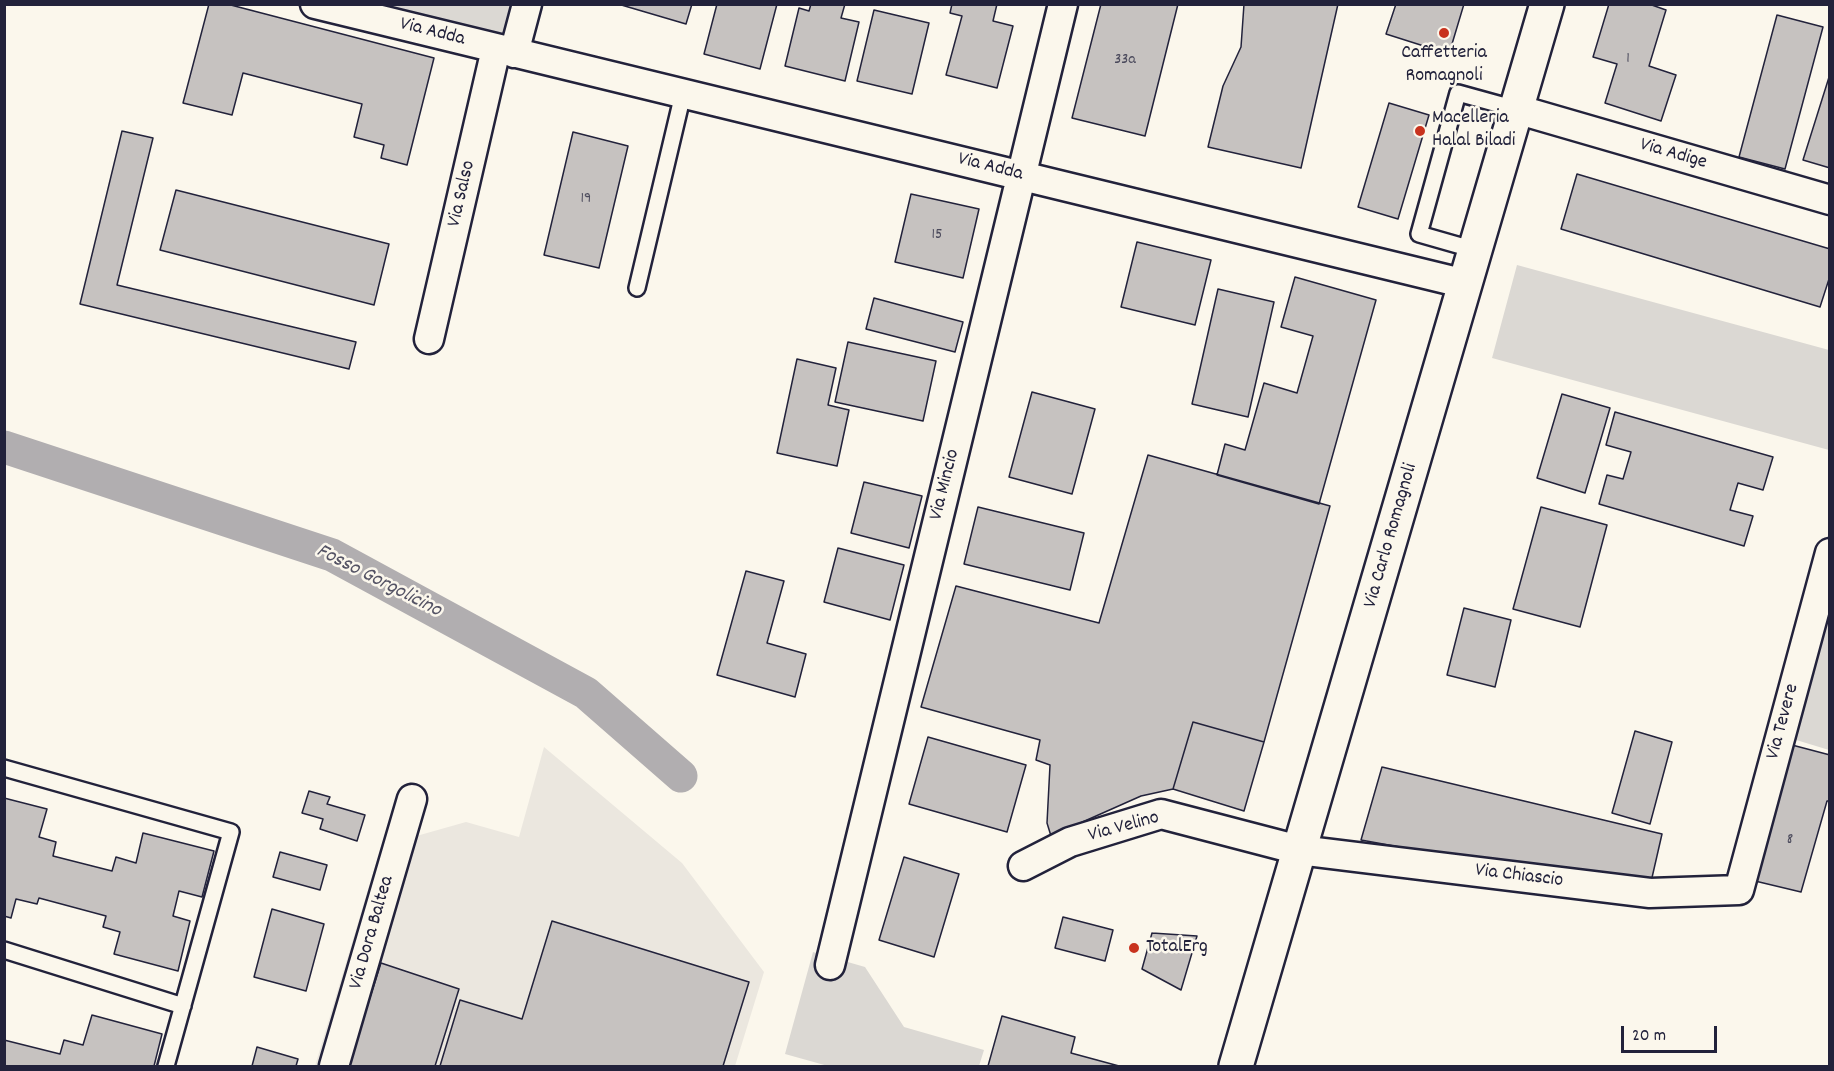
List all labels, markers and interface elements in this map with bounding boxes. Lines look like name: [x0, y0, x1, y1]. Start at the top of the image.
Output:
street label: Via Adda: [397, 13, 467, 53]
marker: Caffetteria Romagnoli: [1437, 26, 1451, 40]
place label: Caffetteria Romagnoli: [1401, 42, 1487, 89]
house number: 1: [1626, 50, 1630, 70]
house number: 33a: [1114, 51, 1136, 71]
place label: Macelleria Halal Biladi: [1432, 107, 1515, 154]
marker: Macelleria Halal Biladi: [1413, 124, 1427, 138]
street label: Via Adige: [1637, 134, 1709, 176]
street label: Via Adda: [955, 148, 1025, 188]
street label: Via Salso: [444, 158, 482, 230]
house number: 19: [581, 190, 591, 210]
house number: 15: [932, 226, 942, 246]
street label: Via Mincio: [926, 447, 966, 523]
street label: Via Carlo Romagnoli: [1360, 461, 1424, 611]
water label: Fosso Gorgolicino: [311, 540, 445, 624]
street label: Via Tevere: [1762, 682, 1806, 762]
street label: Via Velino: [1086, 807, 1162, 849]
house number: 8: [1787, 831, 1793, 851]
street label: Via Chiascio: [1474, 860, 1564, 894]
street label: Via Dora Baltea: [345, 873, 401, 993]
place label: TotalErg: [1146, 936, 1208, 960]
marker: TotalErg: [1127, 941, 1141, 955]
scale bar: [1624, 1014, 1720, 1052]
text: 20 m: [1632, 1024, 1666, 1049]

